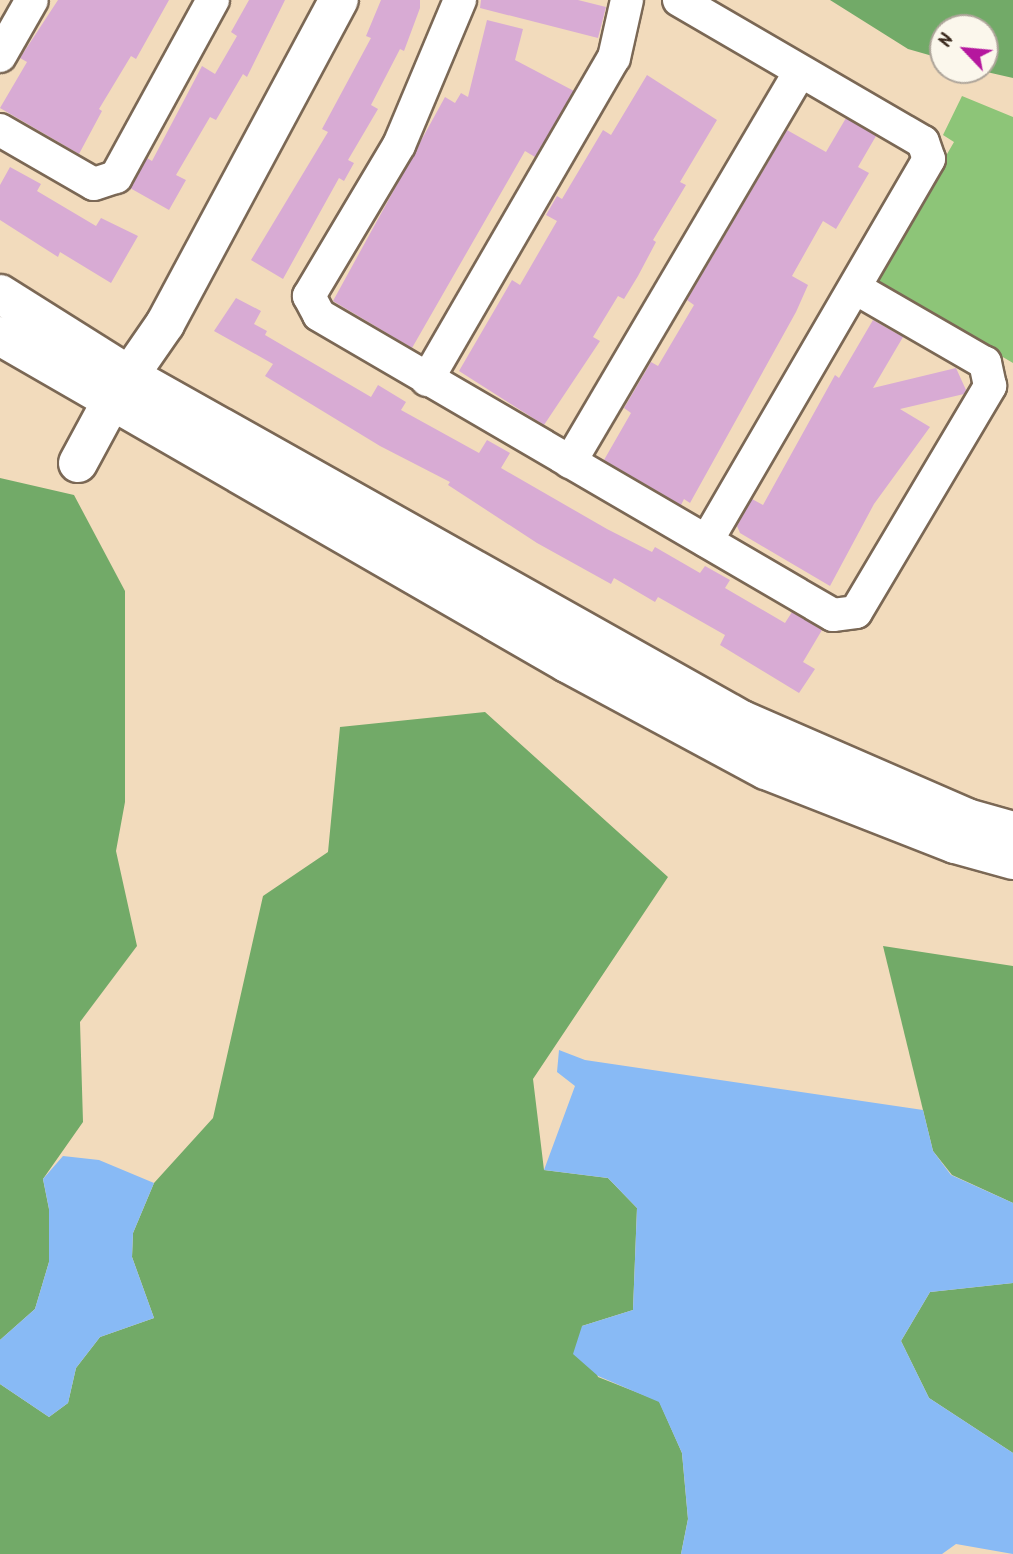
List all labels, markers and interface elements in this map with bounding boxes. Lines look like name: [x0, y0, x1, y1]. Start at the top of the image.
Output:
north arrow: [929, 14, 999, 84]
text: N: [931, 29, 963, 53]

